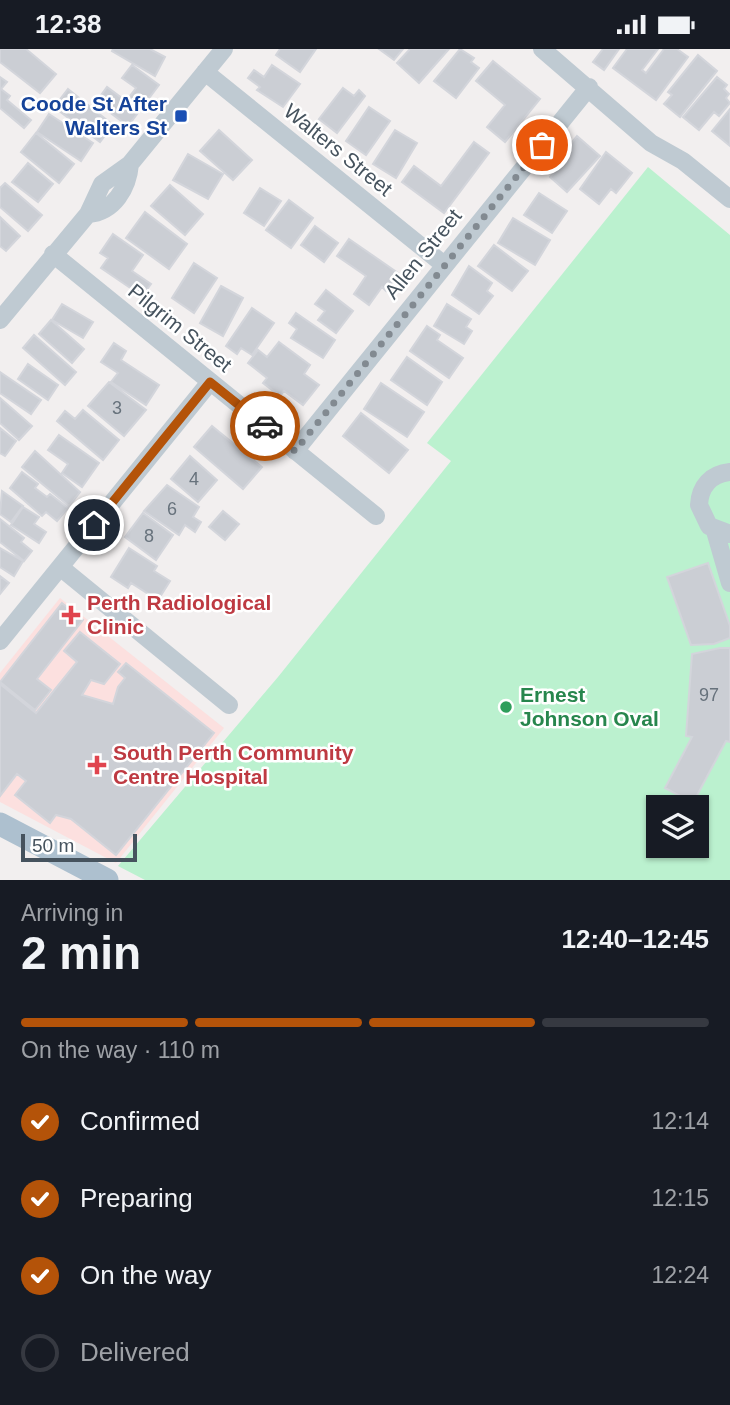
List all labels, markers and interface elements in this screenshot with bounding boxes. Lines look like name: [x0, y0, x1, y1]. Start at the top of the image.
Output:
text: 12:38: [35, 9, 102, 39]
place label: Coode St After Walters St: [21, 92, 167, 139]
street label: Walters Street: [280, 99, 397, 200]
marker: Coode St After Walters St: [173, 108, 189, 124]
pin: [512, 115, 572, 175]
icon: bag: [523, 126, 561, 164]
street label: Allen Street: [380, 204, 466, 303]
street label: Pilgrim Street: [124, 279, 237, 376]
courier: [230, 391, 300, 461]
house number: 3: [112, 398, 122, 418]
icon: car: [246, 407, 284, 445]
house number: 4: [189, 469, 199, 489]
pin: [64, 495, 124, 555]
house number: 6: [167, 499, 177, 519]
icon: home: [75, 506, 113, 544]
house number: 8: [144, 526, 154, 546]
place label: Perth Radiological Clinic: [87, 591, 271, 638]
marker: Perth Radiological Clinic: [61, 605, 81, 625]
place label: Ernest Johnson Oval: [520, 683, 659, 730]
house number: 97: [699, 685, 719, 705]
marker: Ernest Johnson Oval: [498, 699, 514, 715]
place label: South Perth Community Centre Hospital: [113, 741, 354, 788]
marker: South Perth Community Centre Hospital: [87, 755, 107, 775]
map controls: [646, 795, 709, 858]
button: layers: [646, 795, 709, 858]
scale bar: [21, 831, 136, 863]
text: 50 m: [32, 835, 74, 856]
text: Arriving in: [21, 900, 123, 926]
text: 12:40–12:45: [562, 924, 709, 954]
text: 2 min: [21, 927, 141, 979]
text: On the way · 110 m: [21, 1037, 220, 1063]
icon: check: [21, 1103, 59, 1141]
text: Confirmed: [80, 1106, 200, 1136]
text: 12:14: [651, 1108, 709, 1134]
icon: check: [21, 1180, 59, 1218]
text: Preparing: [80, 1183, 193, 1213]
text: 12:15: [651, 1185, 709, 1211]
icon: check: [21, 1257, 59, 1295]
text: On the way: [80, 1260, 212, 1290]
text: 12:24: [651, 1262, 709, 1288]
text: Delivered: [80, 1337, 190, 1367]

